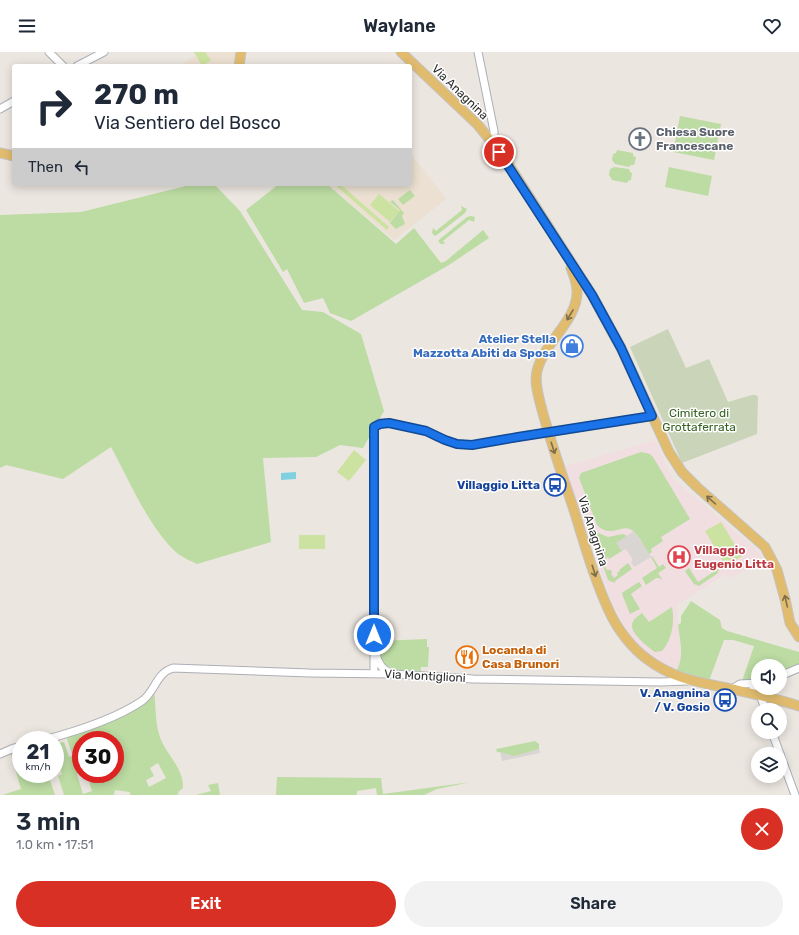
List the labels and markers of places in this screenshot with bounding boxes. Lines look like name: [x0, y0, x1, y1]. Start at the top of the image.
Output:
place label: Chiesa Suore Francescane: [656, 125, 735, 153]
church icon: Chiesa Suore Francescane: [627, 126, 653, 152]
pin: [482, 135, 516, 169]
place label: Atelier Stella Mazzotta Abiti da Sposa: [413, 332, 556, 360]
shop icon: Atelier Stella Mazzotta Abiti da Sposa: [559, 333, 585, 359]
bus stop icon: Villaggio Litta: [542, 472, 568, 498]
place label: Villaggio Litta: [457, 478, 540, 492]
place label: Villaggio Eugenio Litta: [694, 543, 774, 571]
hospital icon: Villaggio Eugenio Litta: [666, 544, 692, 570]
place label: Locanda di Casa Brunori: [482, 643, 559, 671]
restaurant icon: Locanda di Casa Brunori: [454, 644, 480, 670]
place label: V. Anagnina / V. Gosio: [640, 686, 710, 714]
bus stop icon: V. Anagnina / V. Gosio: [712, 687, 738, 713]

